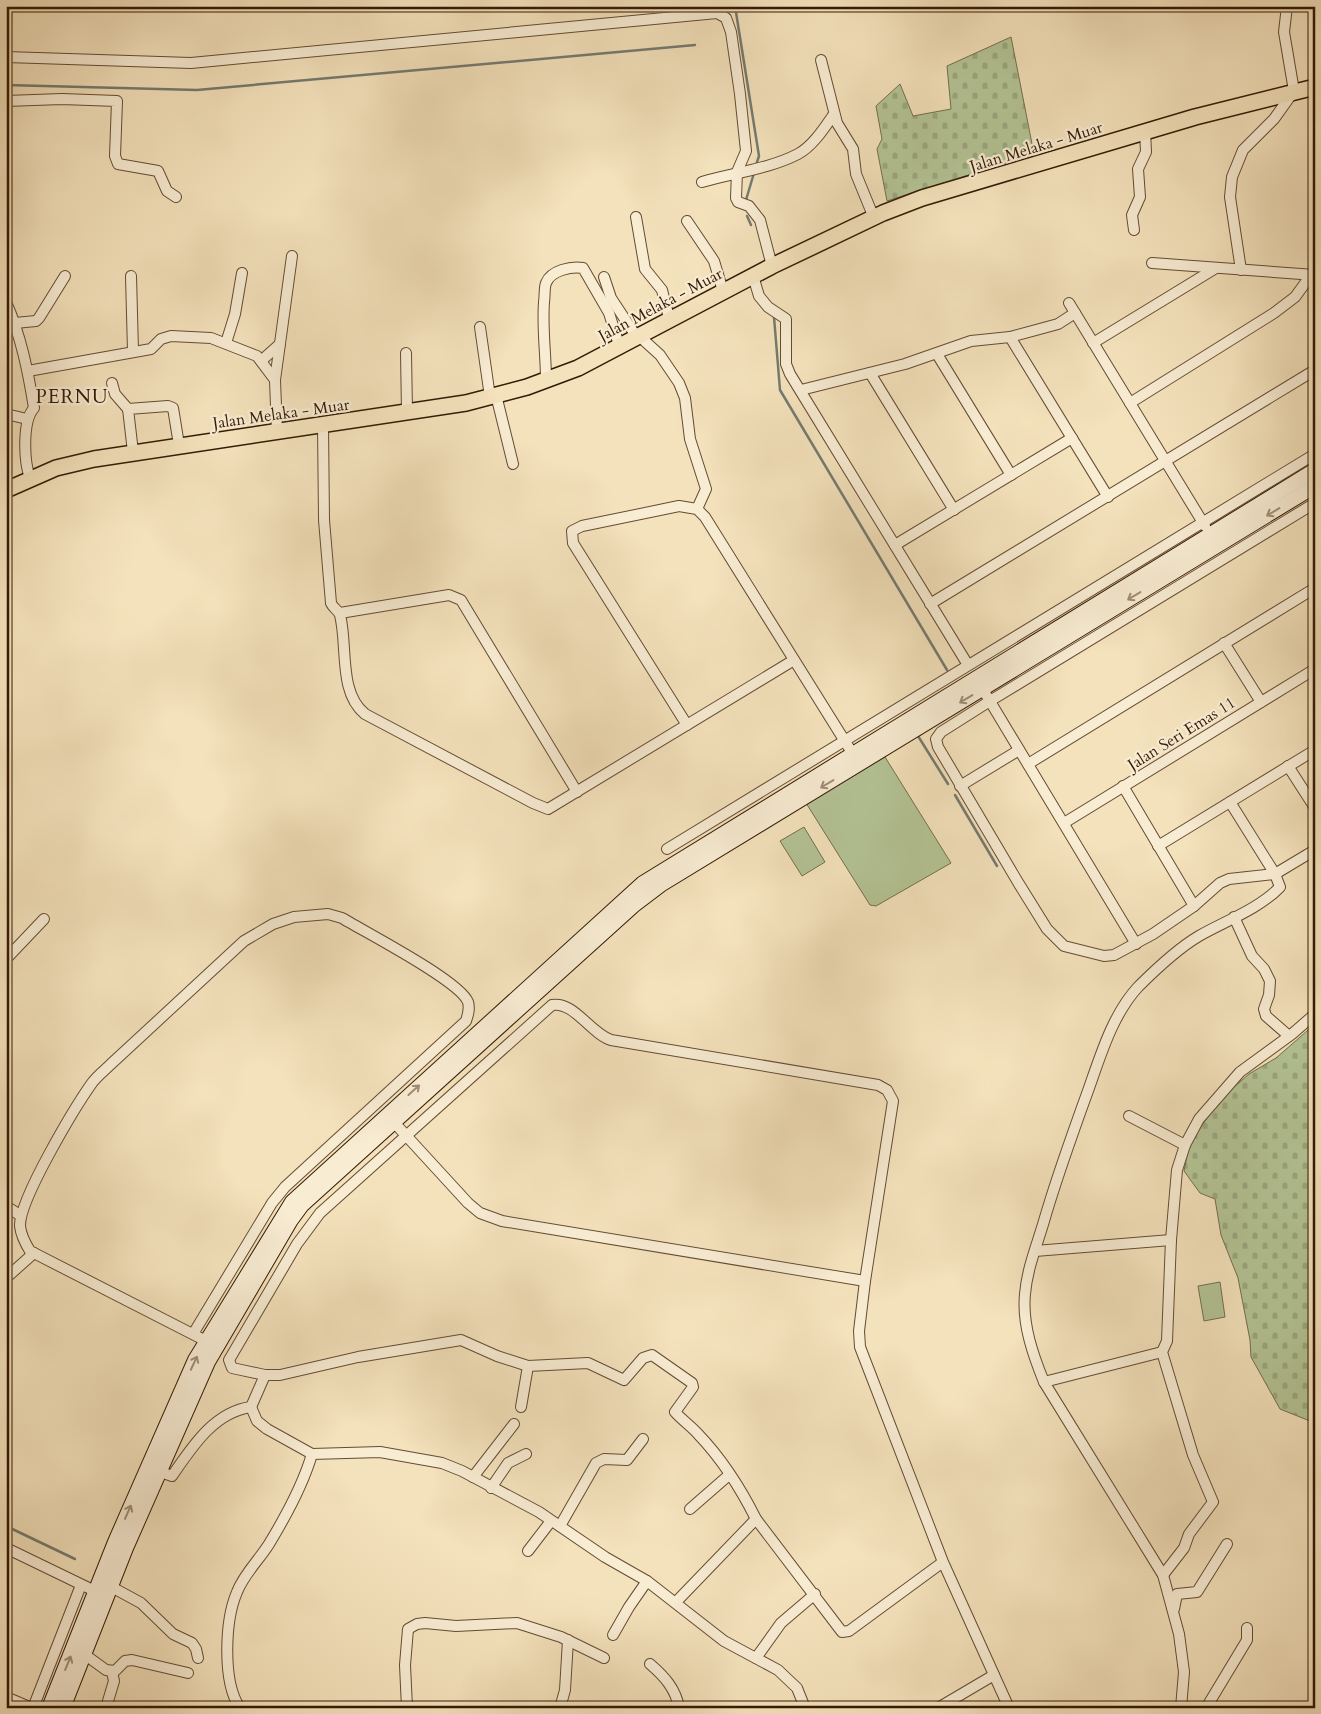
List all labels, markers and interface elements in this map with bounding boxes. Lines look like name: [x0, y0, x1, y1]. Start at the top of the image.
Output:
street label: Jalan Melaka - Muar: [965, 116, 1106, 178]
street label: Jalan Melaka - Muar: [593, 263, 727, 348]
district label: PERNU: [36, 384, 108, 410]
street label: Jalan Melaka - Muar: [209, 393, 351, 435]
one-way arrow: [1267, 507, 1281, 517]
one-way arrow: [1128, 591, 1142, 601]
street label: Jalan Seri Emas 11: [1122, 692, 1240, 777]
one-way arrow: [959, 695, 973, 705]
one-way arrow: [820, 779, 834, 789]
one-way arrow: [408, 1084, 421, 1096]
one-way arrow: [190, 1356, 200, 1371]
one-way arrow: [124, 1505, 134, 1520]
one-way arrow: [64, 1655, 73, 1670]

